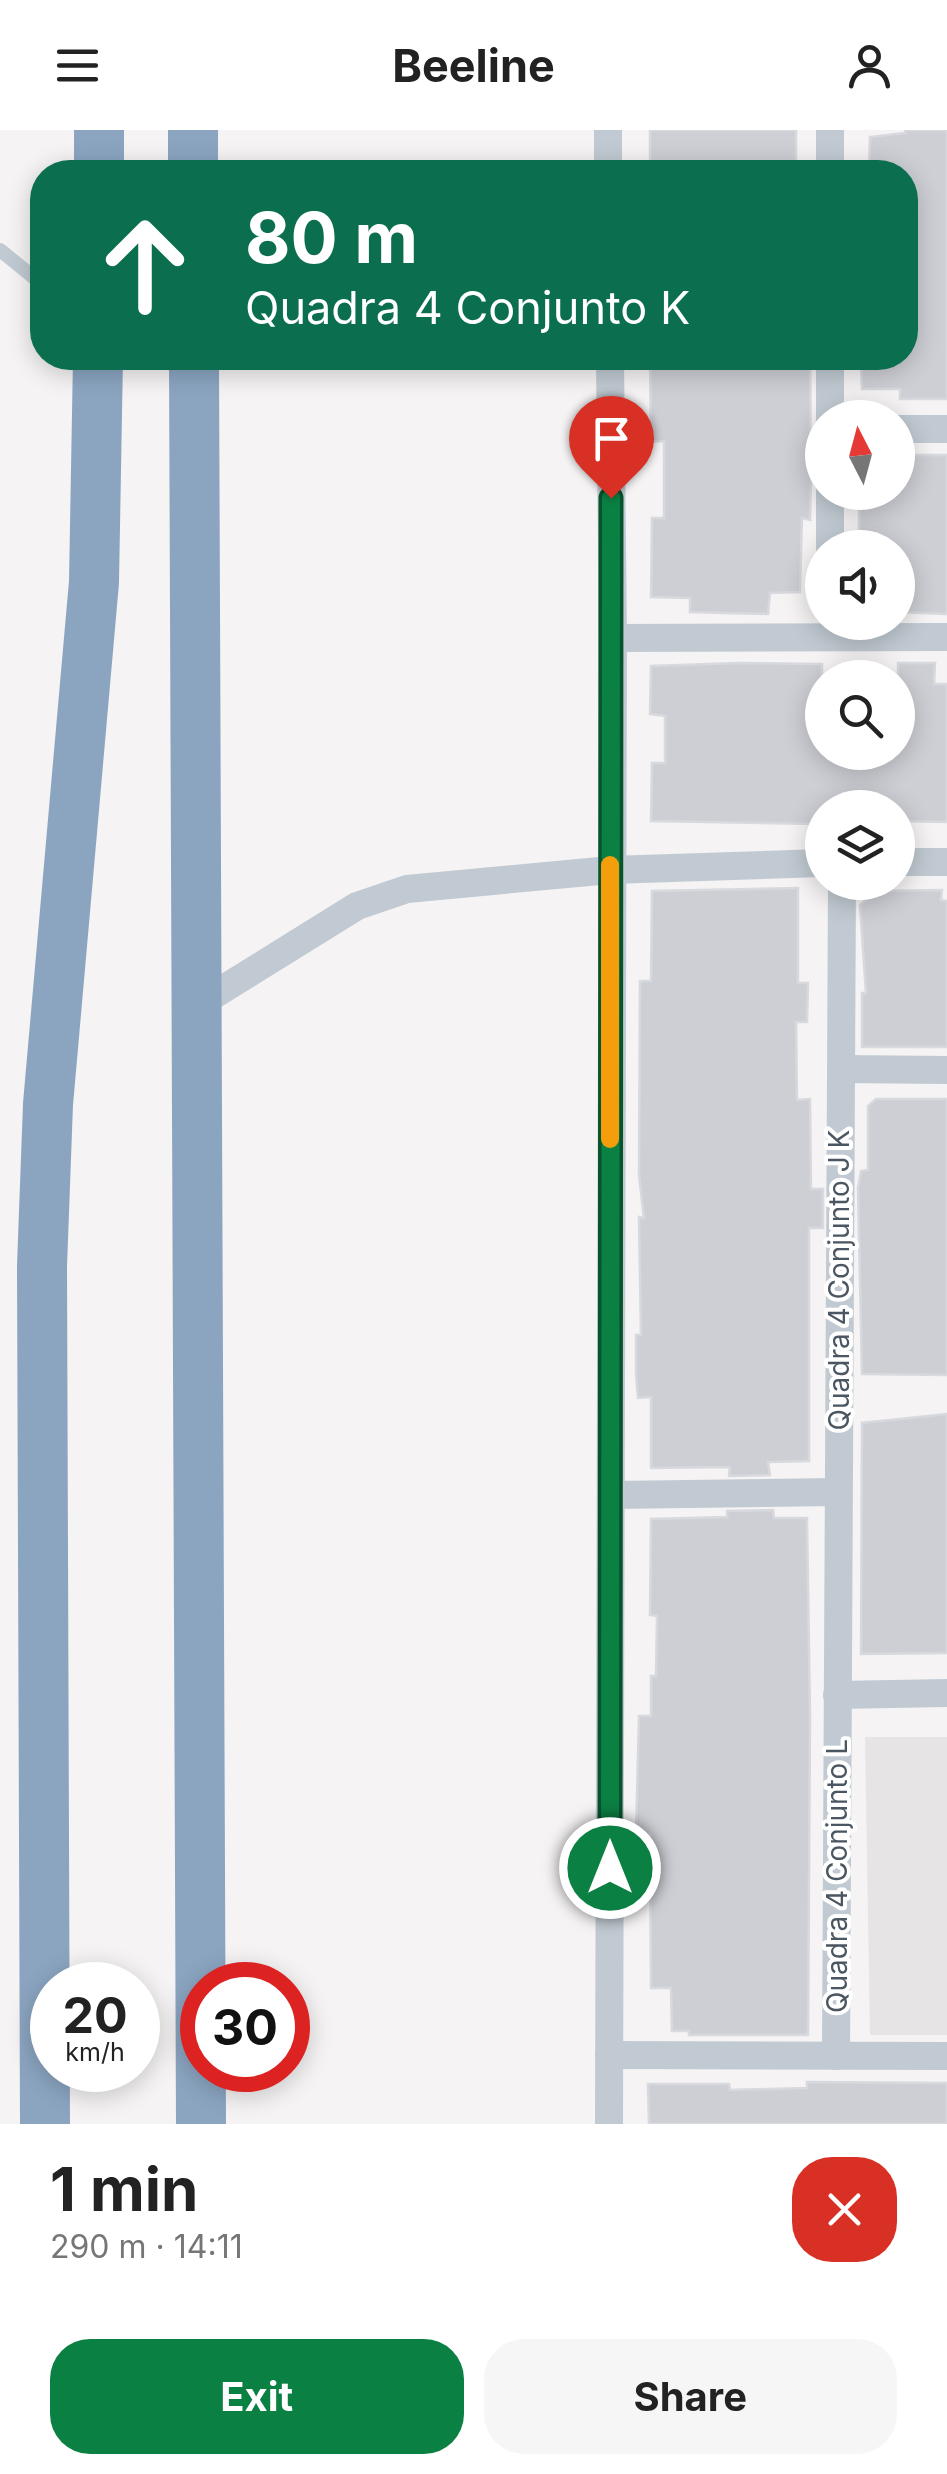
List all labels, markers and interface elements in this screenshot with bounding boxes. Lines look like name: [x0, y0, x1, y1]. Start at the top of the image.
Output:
icon: menu: [50, 38, 105, 93]
text: Beeline: [392, 38, 555, 93]
icon: person: [842, 38, 897, 93]
text: 80 m: [245, 195, 418, 280]
icon: ahead: [80, 200, 210, 330]
text: Quadra 4 Conjunto K: [245, 280, 690, 335]
pin: [569, 396, 654, 499]
north arrow: [805, 400, 915, 510]
map controls: [805, 400, 915, 900]
icon: arrive: [584, 411, 639, 466]
button: sound: [805, 530, 915, 640]
button: search: [805, 660, 915, 770]
button: layers: [805, 790, 915, 900]
street label: Quadra 4 Conjunto J K: [822, 1129, 856, 1430]
street label: Quadra 4 Conjunto L: [820, 1739, 854, 2013]
position arrow: [558, 1816, 662, 1920]
speed limit sign: 30: [180, 1962, 310, 2092]
text: 20: [62, 1985, 128, 2045]
text: km/h: [65, 2037, 125, 2067]
text: 1 min: [50, 2153, 198, 2225]
button: close: [792, 2157, 897, 2262]
text: 290 m · 14:11: [50, 2227, 243, 2266]
button: Exit: [50, 2339, 464, 2454]
button: Share: [484, 2339, 897, 2454]

